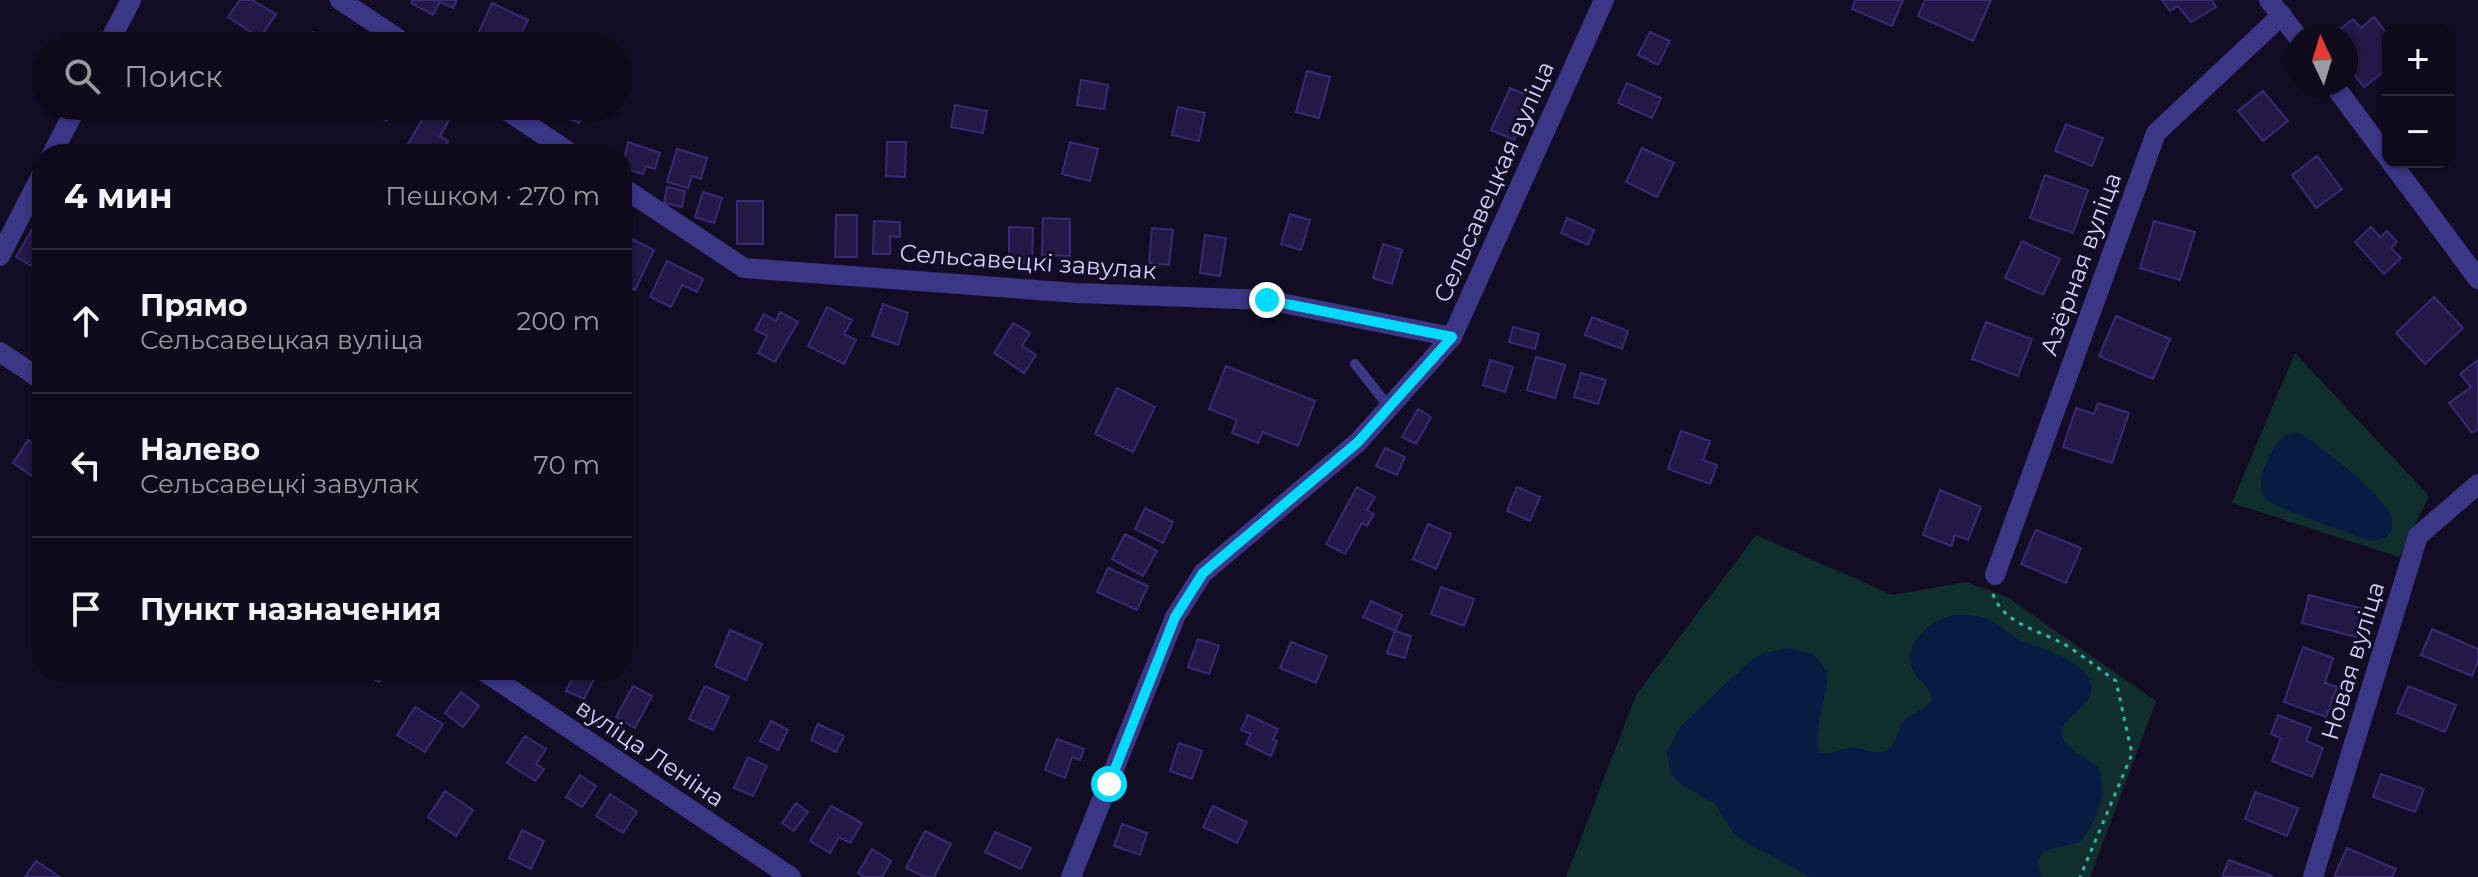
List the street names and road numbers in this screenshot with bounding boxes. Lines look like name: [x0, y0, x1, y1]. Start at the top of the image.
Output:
street label: Сельсавецкая вуліца: [1427, 57, 1560, 307]
street label: Азёрная вуліца: [2034, 168, 2127, 359]
street label: Сельсавецкі завулак: [899, 238, 1157, 285]
street label: Новая вуліца: [2315, 578, 2390, 743]
street label: вуліца Леніна: [571, 692, 730, 813]

